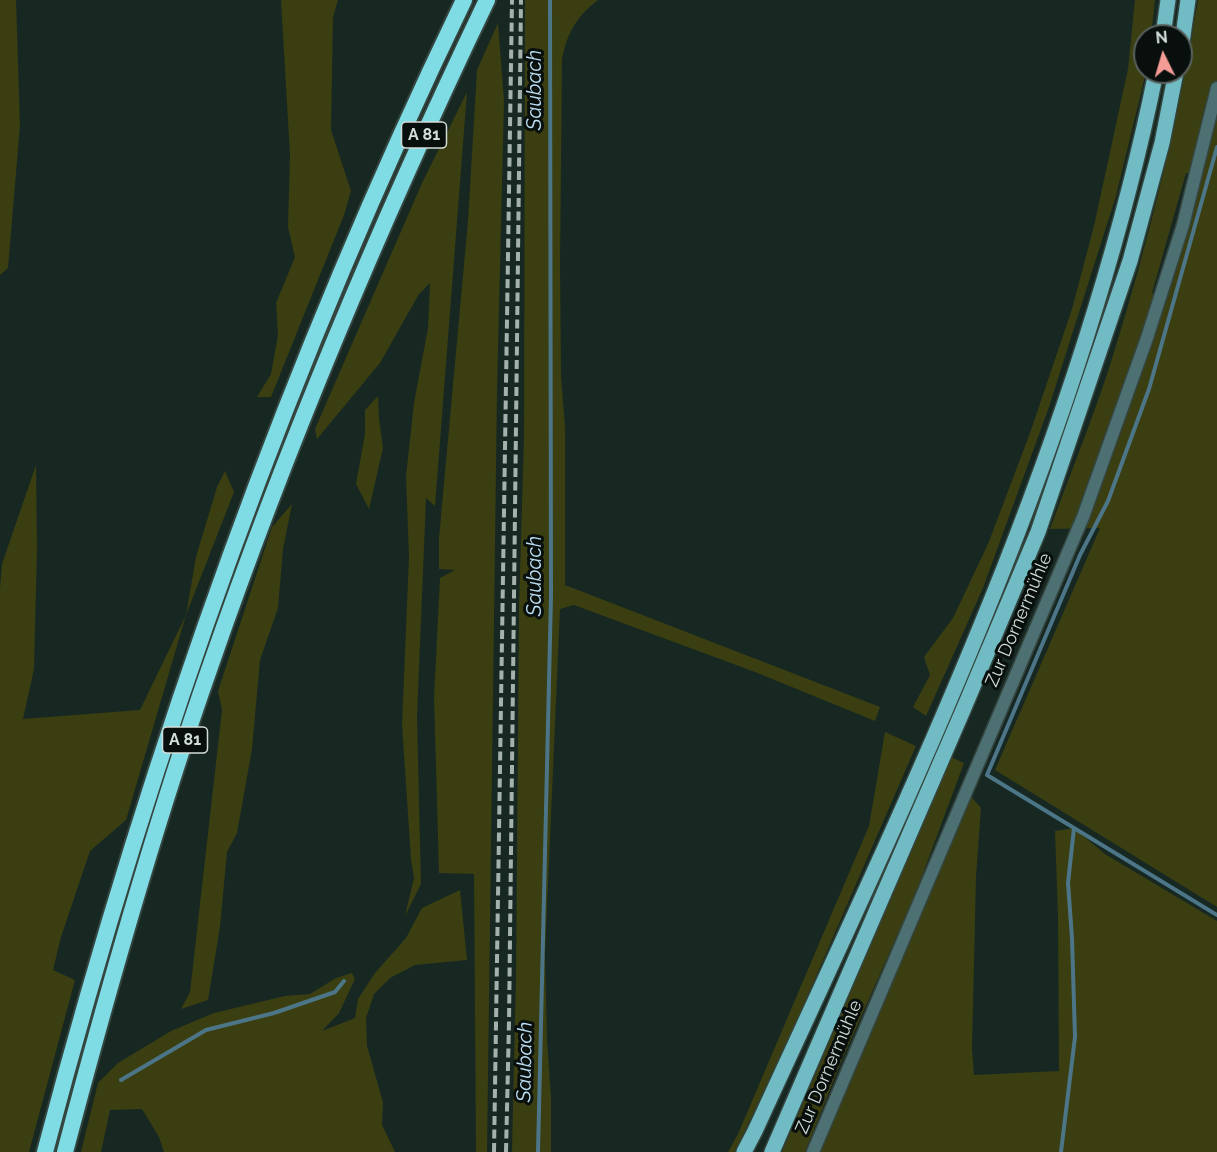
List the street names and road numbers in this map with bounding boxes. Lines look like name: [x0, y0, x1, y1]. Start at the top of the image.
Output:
road number: A 81: [402, 122, 446, 148]
street label: Zur Dornermühle: [981, 550, 1057, 690]
road number: A 81: [162, 727, 207, 753]
street label: Zur Dornermühle: [791, 997, 867, 1137]

